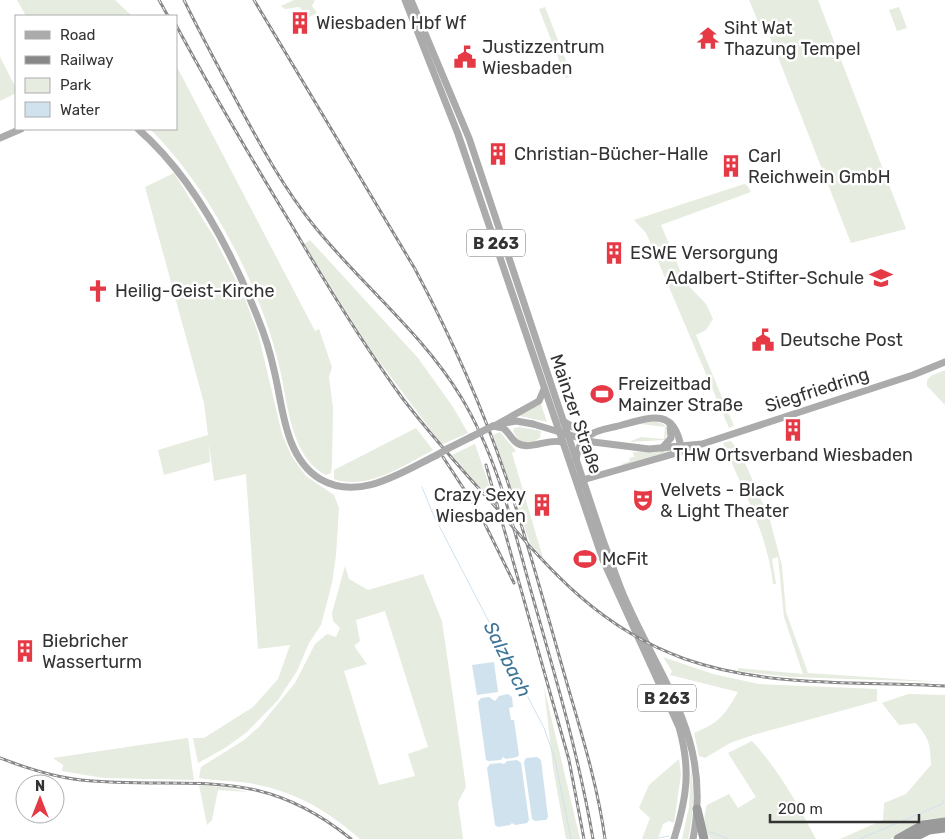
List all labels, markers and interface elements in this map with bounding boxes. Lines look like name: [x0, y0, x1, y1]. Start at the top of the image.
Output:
building icon: Wiesbaden Hbf Wf: [287, 10, 313, 36]
place label: Wiesbaden Hbf Wf: [316, 12, 466, 34]
legend: [15, 15, 178, 130]
place label: Siht Wat Thazung Tempel: [724, 17, 861, 60]
temple icon: Siht Wat Thazung Tempel: [695, 25, 721, 51]
text: Road: [60, 26, 96, 44]
place label: Justizzentrum Wiesbaden: [482, 36, 605, 79]
public building icon: Justizzentrum Wiesbaden: [452, 44, 478, 70]
text: Railway: [60, 51, 114, 69]
text: Park: [60, 76, 91, 94]
text: Water: [60, 101, 100, 119]
building icon: Christian-Bücher-Halle: [485, 141, 511, 167]
place label: Christian-Bücher-Halle: [514, 143, 708, 165]
place label: Carl Reichwein GmbH: [748, 145, 891, 188]
building icon: Carl Reichwein GmbH: [718, 153, 744, 179]
road number: B 263: [467, 230, 525, 256]
building icon: ESWE Versorgung: [601, 240, 627, 266]
place label: ESWE Versorgung: [630, 242, 778, 264]
school or university icon: Adalbert-Stifter-Schule: [868, 265, 894, 291]
place label: Adalbert-Stifter-Schule: [666, 267, 864, 289]
church icon: Heilig-Geist-Kirche: [85, 278, 111, 304]
place label: Heilig-Geist-Kirche: [115, 280, 275, 302]
public building icon: Deutsche Post: [750, 327, 776, 353]
place label: Deutsche Post: [780, 329, 903, 351]
street label: Mainzer Straße: [545, 351, 607, 477]
street label: Siegfriedring: [762, 363, 872, 417]
place label: Freizeitbad Mainzer Straße: [618, 373, 743, 416]
sports icon: Freizeitbad Mainzer Straße: [589, 381, 615, 407]
building icon: THW Ortsverband Wiesbaden: [780, 417, 806, 443]
place label: THW Ortsverband Wiesbaden: [673, 444, 913, 466]
place label: Velvets - Black & Light Theater: [660, 479, 789, 522]
place label: Crazy Sexy Wiesbaden: [434, 484, 526, 527]
theatre icon: Velvets - Black & Light Theater: [630, 487, 656, 513]
building icon: Crazy Sexy Wiesbaden: [529, 492, 555, 518]
sports icon: McFit: [572, 546, 598, 572]
place label: McFit: [602, 548, 648, 570]
water label: Salzbach: [479, 618, 536, 701]
place label: Biebricher Wasserturm: [42, 630, 142, 673]
building icon: Biebricher Wasserturm: [12, 638, 38, 664]
road number: B 263: [638, 684, 696, 711]
north arrow: [15, 774, 65, 824]
text: N: [35, 778, 45, 795]
scale bar: [770, 792, 919, 824]
text: 200 m: [778, 800, 823, 818]

